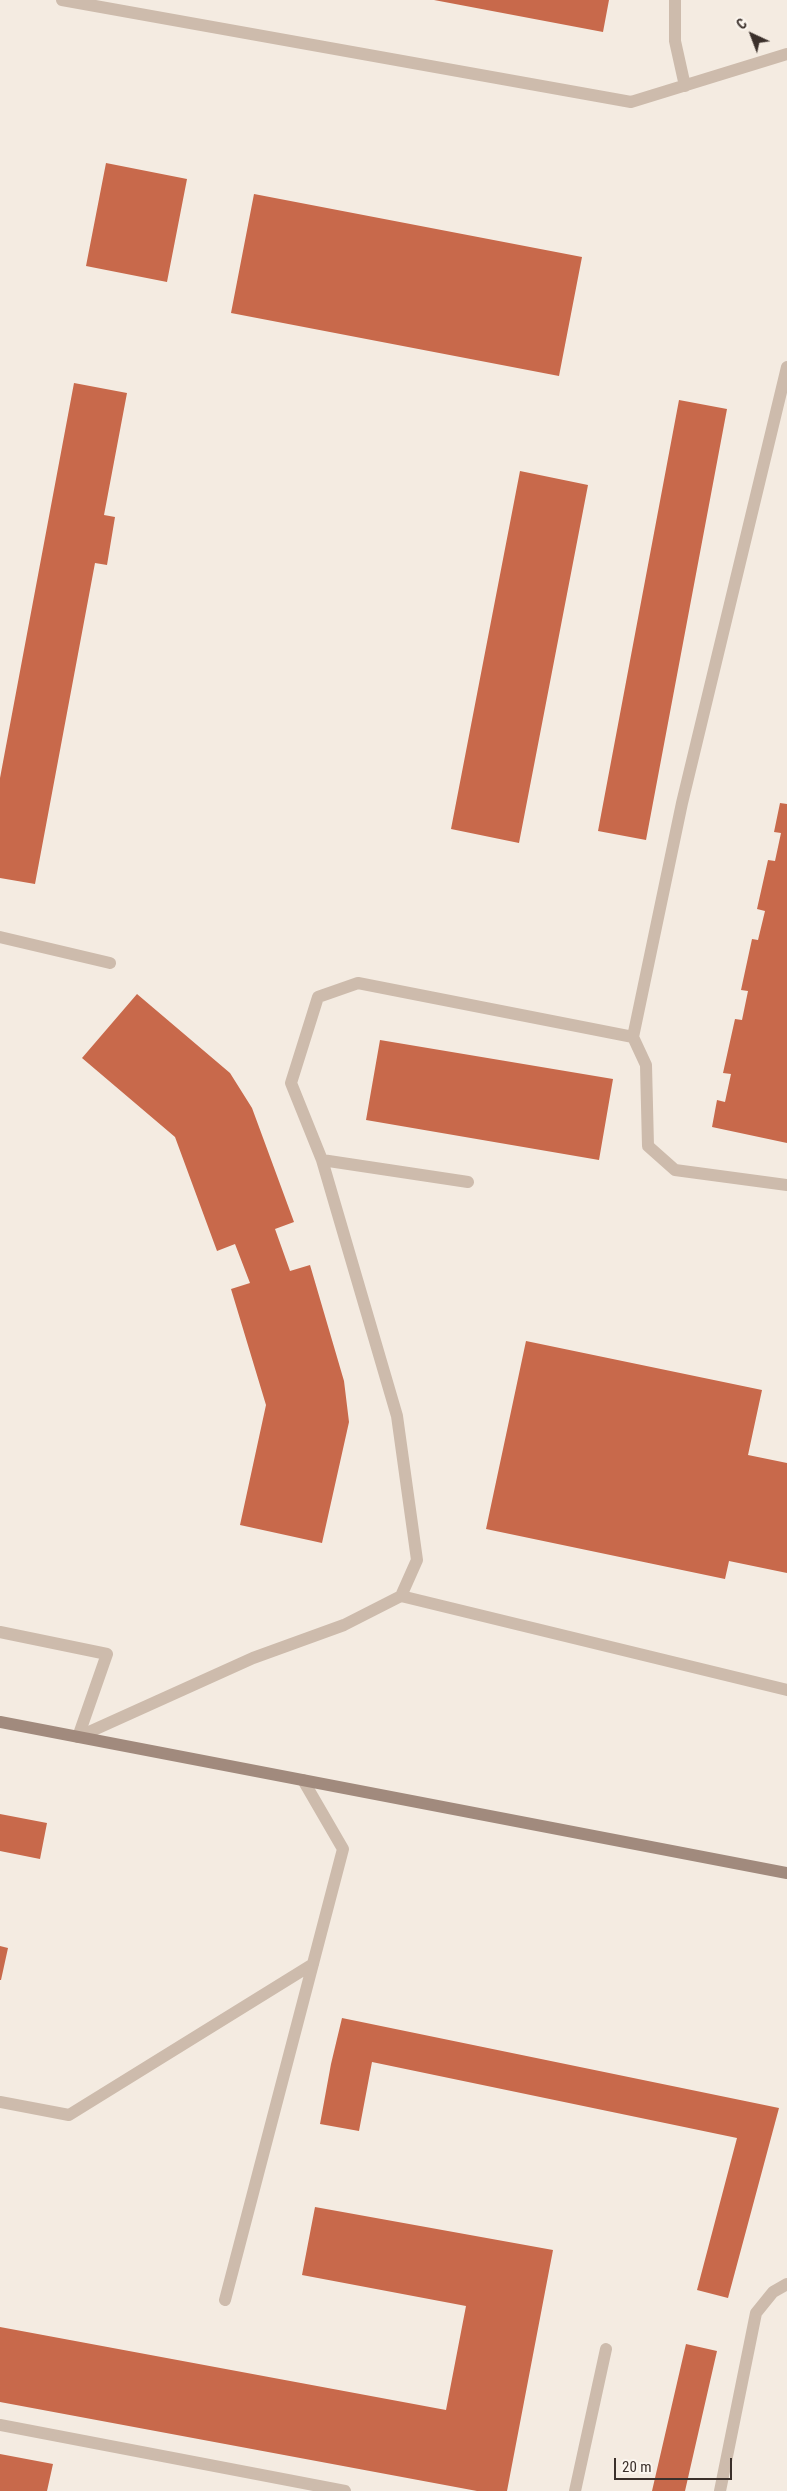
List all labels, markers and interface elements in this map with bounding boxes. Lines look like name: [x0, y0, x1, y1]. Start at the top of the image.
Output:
north arrow: [727, 10, 777, 60]
text: С: [733, 15, 750, 33]
scale bar: [617, 2448, 734, 2480]
text: 20 m: [622, 2458, 652, 2476]

